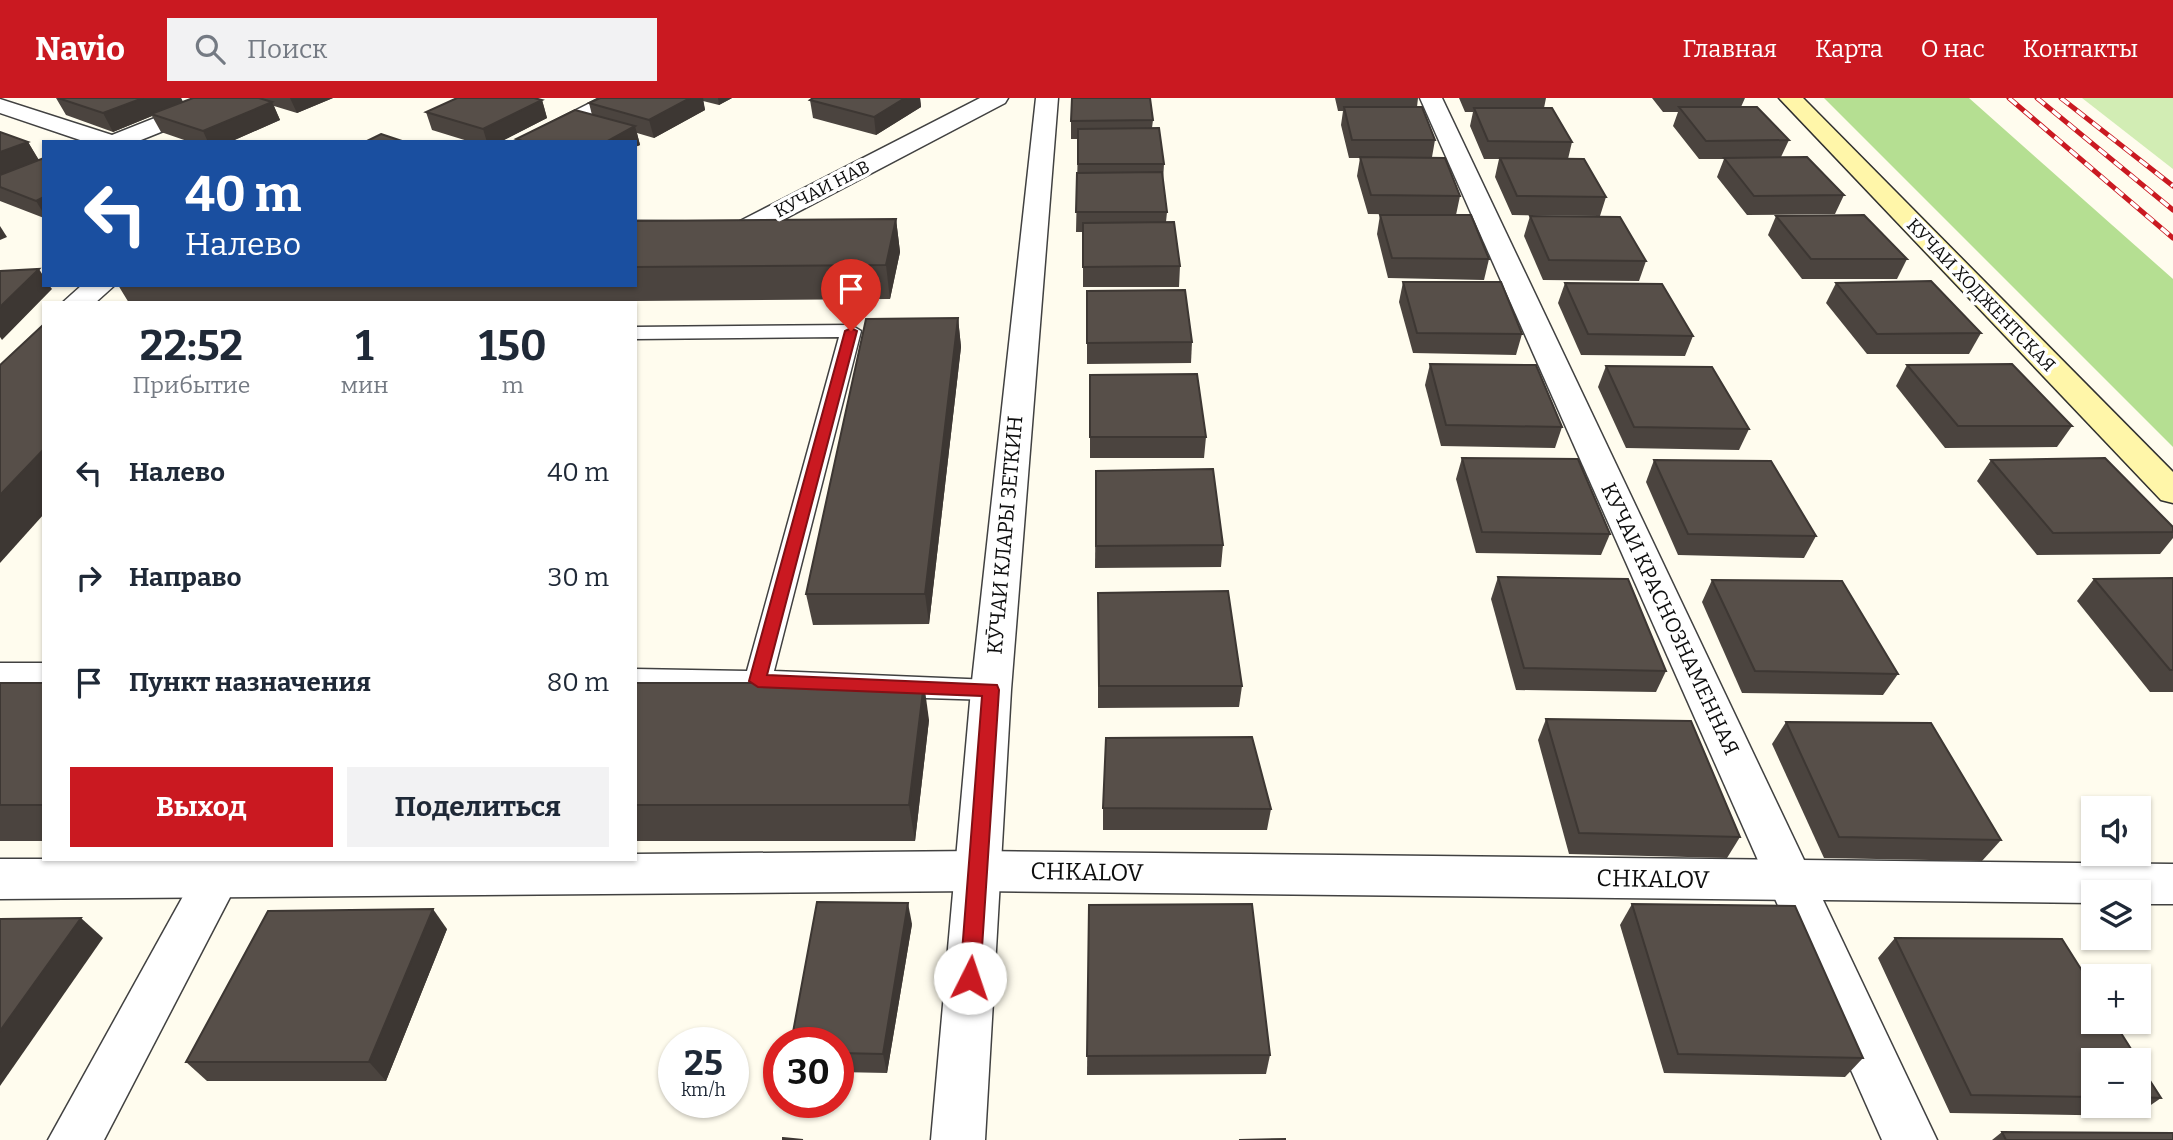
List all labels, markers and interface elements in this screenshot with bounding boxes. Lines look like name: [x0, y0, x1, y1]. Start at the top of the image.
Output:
search box: [167, 18, 657, 81]
text: Navio: [35, 29, 125, 69]
icon: search: [191, 30, 229, 68]
text: Поиск: [247, 34, 327, 65]
text: Главная: [1682, 35, 1777, 63]
text: Карта: [1815, 35, 1883, 63]
text: О нас: [1921, 35, 1985, 63]
text: Контакты: [2023, 35, 2138, 63]
street label: КУЧАИ НАВ: [771, 156, 873, 222]
text: 40 m: [185, 165, 302, 224]
icon: left: [70, 168, 161, 259]
street label: КУЧАИ ХОДЖЕНТСКАЯ: [1902, 214, 2060, 376]
text: Налево: [185, 225, 301, 263]
pin: [821, 259, 881, 331]
icon: arrive: [832, 270, 870, 308]
text: 22:52: [140, 321, 243, 371]
text: 1: [355, 321, 374, 371]
text: 150: [479, 321, 547, 371]
text: Прибытие: [132, 371, 250, 399]
text: мин: [341, 371, 388, 399]
text: m: [502, 371, 524, 399]
street label: КӮЧАИ КЛАРЫ ЗЕТКИН: [982, 414, 1028, 656]
icon: left: [70, 454, 108, 492]
text: Налево: [129, 457, 225, 488]
text: 40 m: [547, 457, 609, 488]
street label: КУЧАИ КРАСНОЗНАМЕННАЯ: [1595, 479, 1745, 759]
icon: right: [70, 559, 108, 597]
text: Направо: [129, 562, 242, 593]
text: 30 m: [548, 562, 609, 593]
icon: arrive: [70, 664, 108, 702]
text: Пункт назначения: [129, 667, 371, 698]
text: 80 m: [547, 667, 609, 698]
button: Выход: [70, 767, 333, 847]
button: Поделиться: [347, 767, 609, 847]
map controls: [2081, 796, 2151, 1118]
button: sound: [2081, 796, 2151, 866]
street label: CHKALOV: [1030, 857, 1144, 887]
street label: CHKALOV: [1596, 864, 1710, 894]
button: layers: [2081, 880, 2151, 950]
position arrow: [933, 941, 1007, 1015]
button: +: [2081, 964, 2151, 1034]
speed limit sign: 30: [763, 1027, 854, 1118]
text: 25: [684, 1042, 723, 1084]
button: −: [2081, 1048, 2151, 1118]
text: km/h: [681, 1079, 726, 1101]

